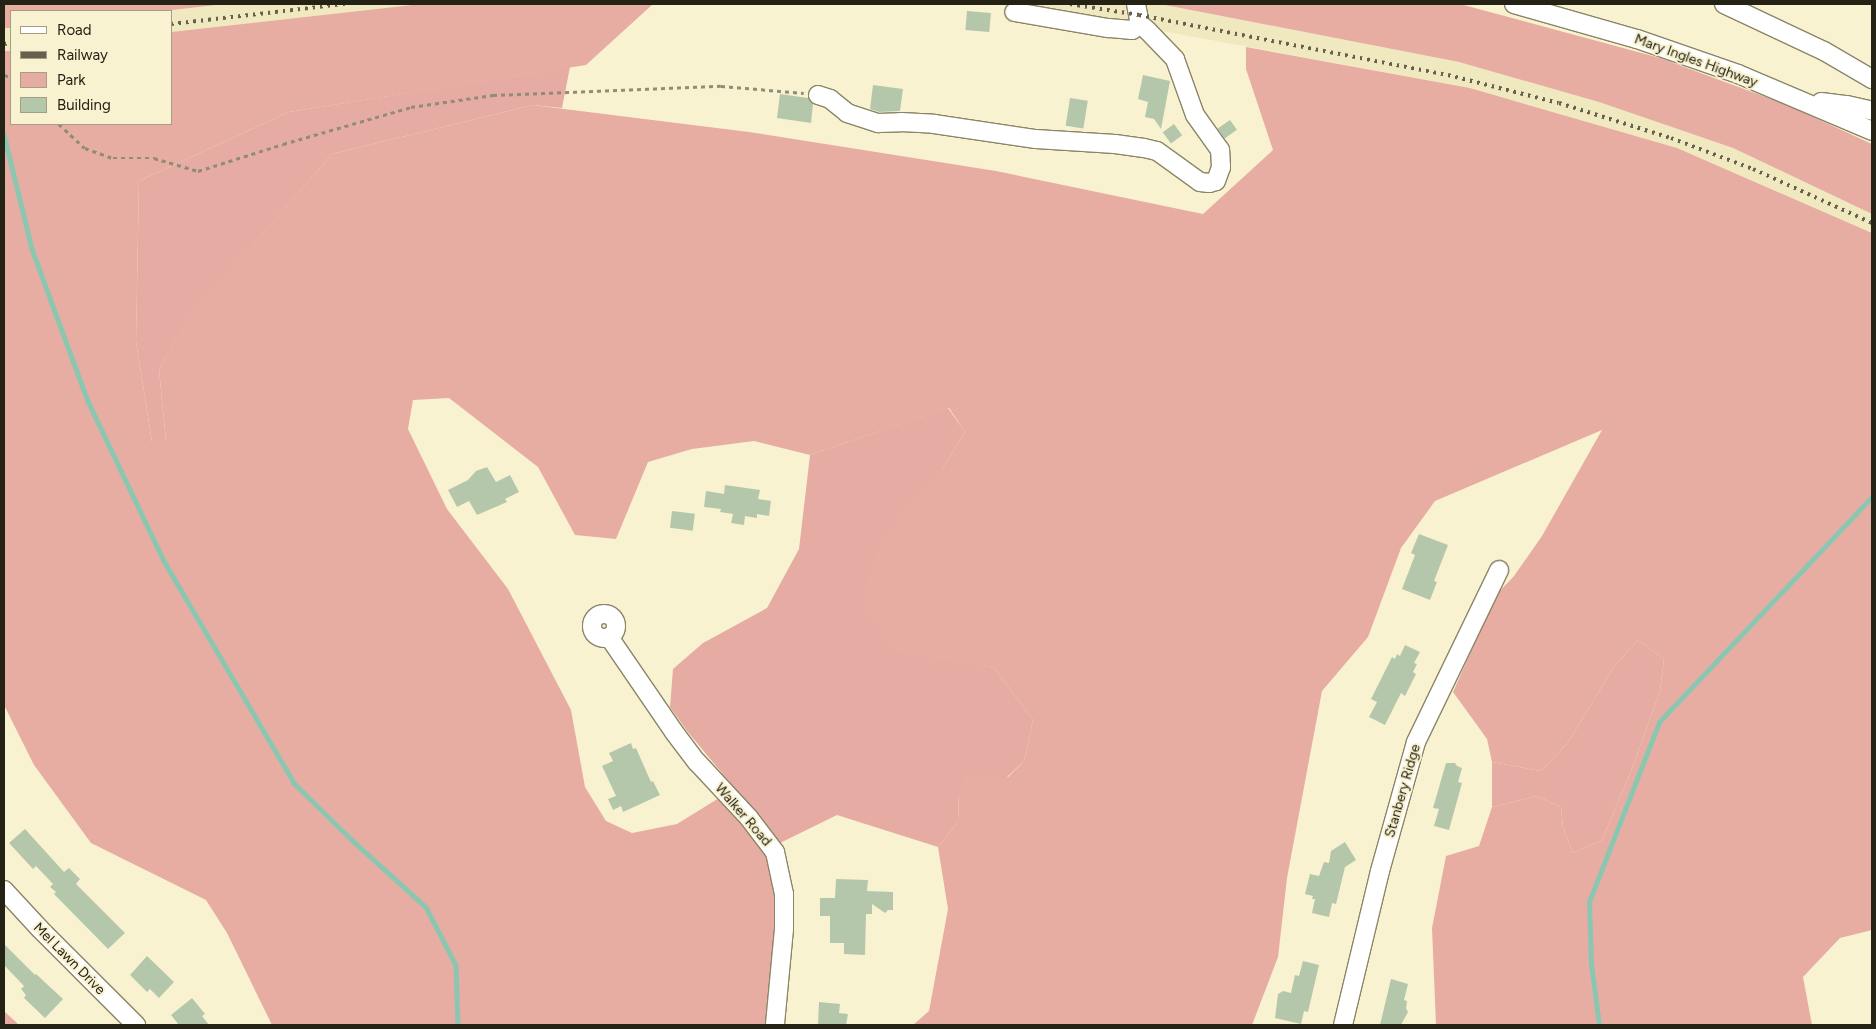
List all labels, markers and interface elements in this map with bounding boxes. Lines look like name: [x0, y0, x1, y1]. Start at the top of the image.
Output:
legend: [10, 10, 172, 125]
text: Road: [57, 21, 92, 39]
street label: Mary Ingles Highway: [1632, 31, 1760, 91]
text: Railway: [57, 46, 108, 64]
text: Park: [57, 71, 86, 89]
text: Building: [57, 96, 111, 114]
street label: Stanbery Ridge: [1382, 742, 1424, 840]
street label: Walker Road: [711, 780, 775, 850]
street label: Mel Lawn Drive: [29, 919, 109, 999]

